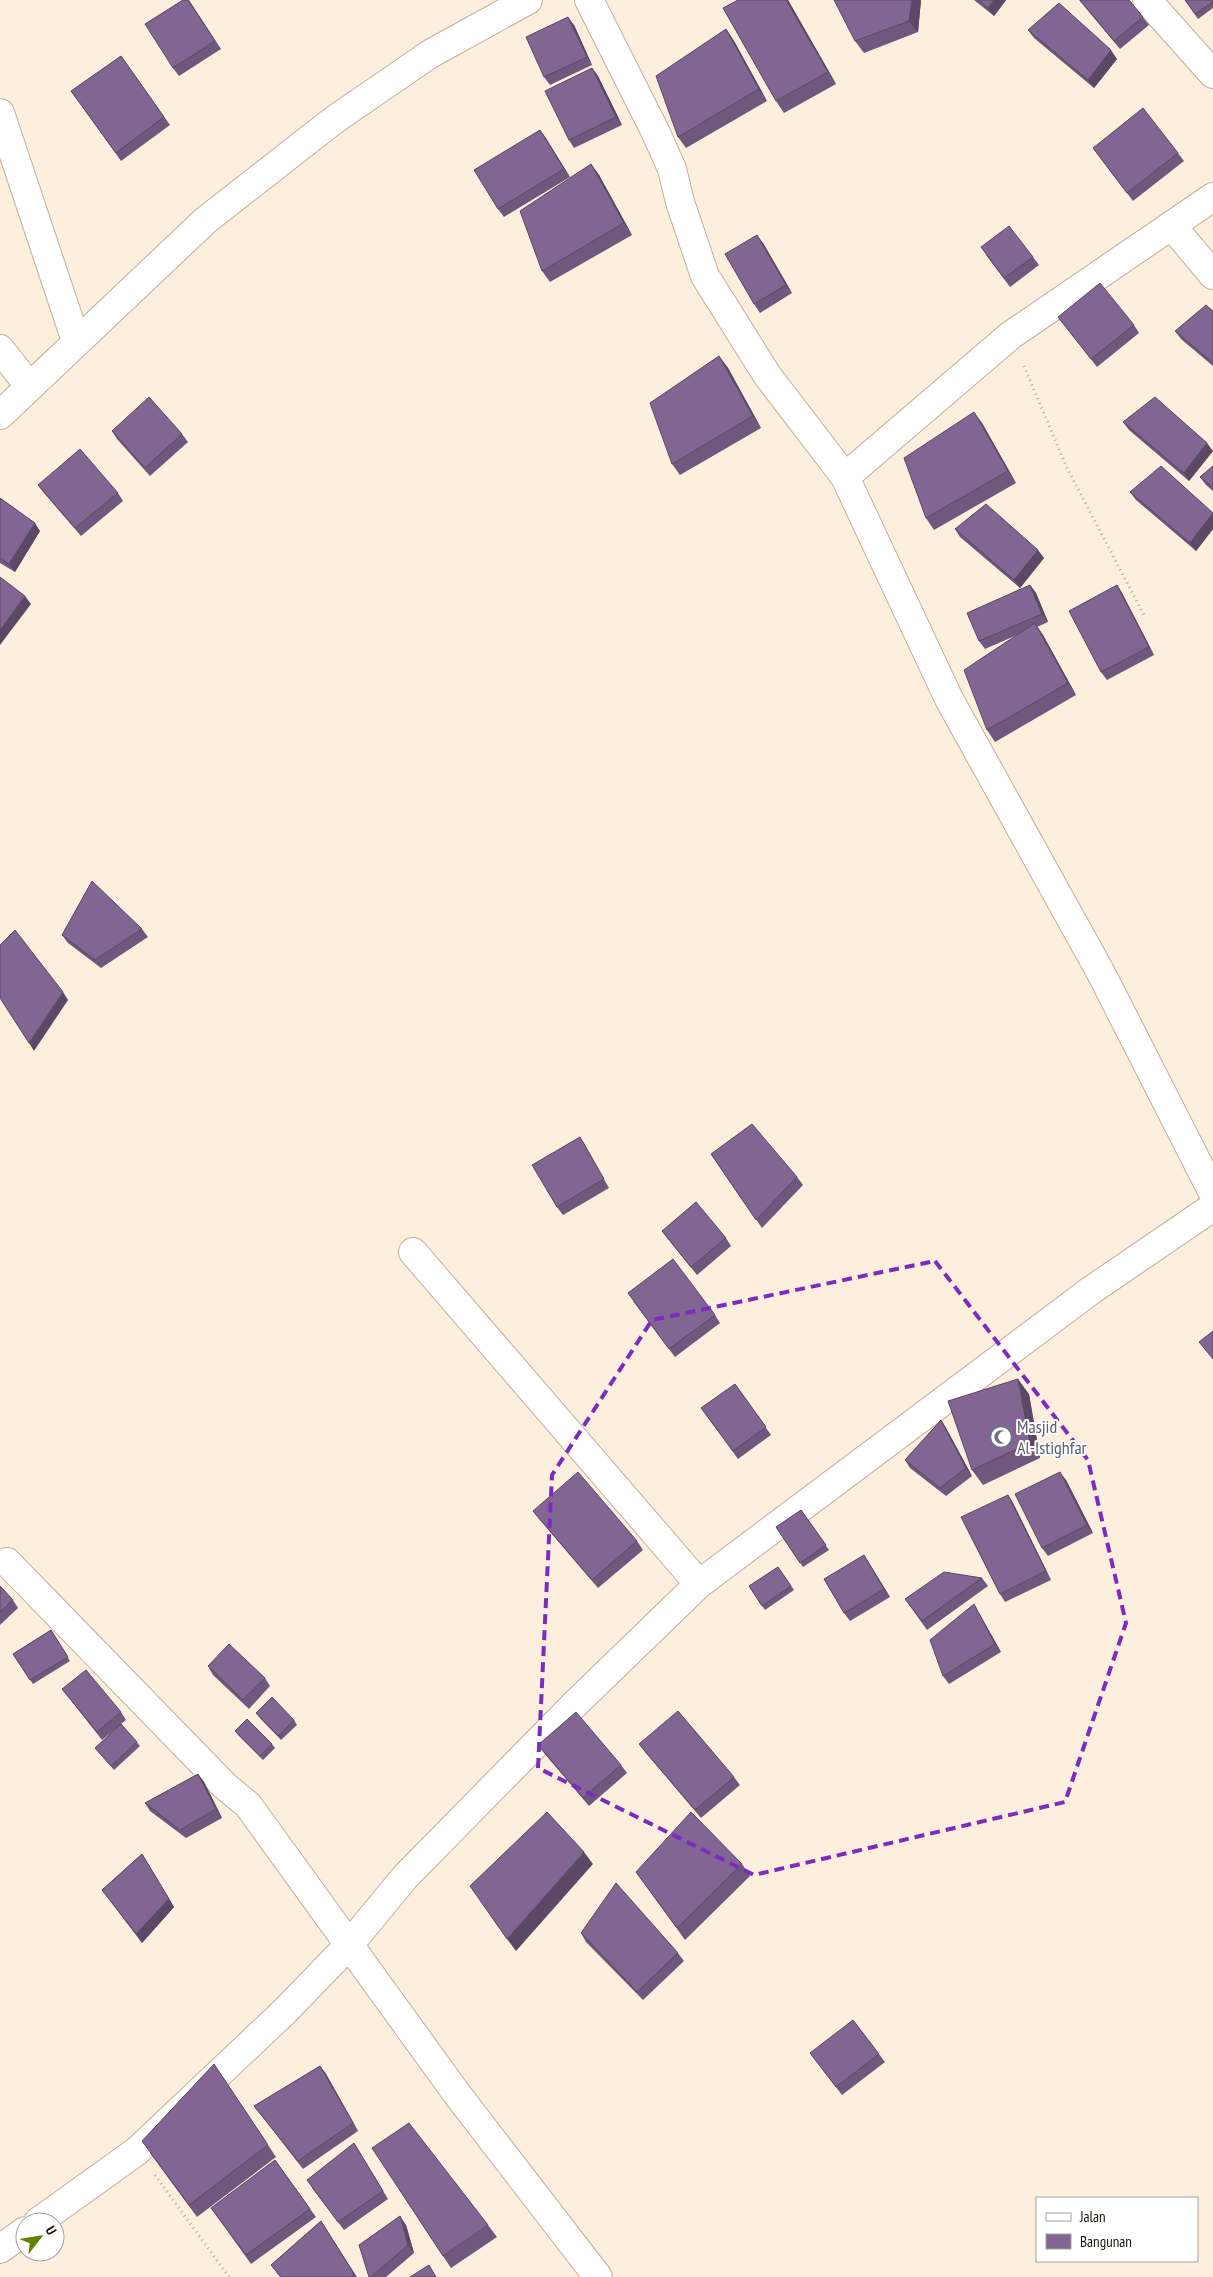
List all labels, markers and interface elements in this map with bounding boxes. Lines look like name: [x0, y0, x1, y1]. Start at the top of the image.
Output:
place label: Masjid Al-Istighfar: [1017, 1415, 1087, 1459]
mosque icon: Masjid Al-Istighfar: [989, 1425, 1013, 1449]
legend: [1036, 2197, 1198, 2262]
text: Jalan: [1079, 2207, 1106, 2226]
north arrow: [15, 2212, 65, 2262]
text: U: [42, 2223, 61, 2238]
text: Bangunan: [1080, 2232, 1132, 2251]

